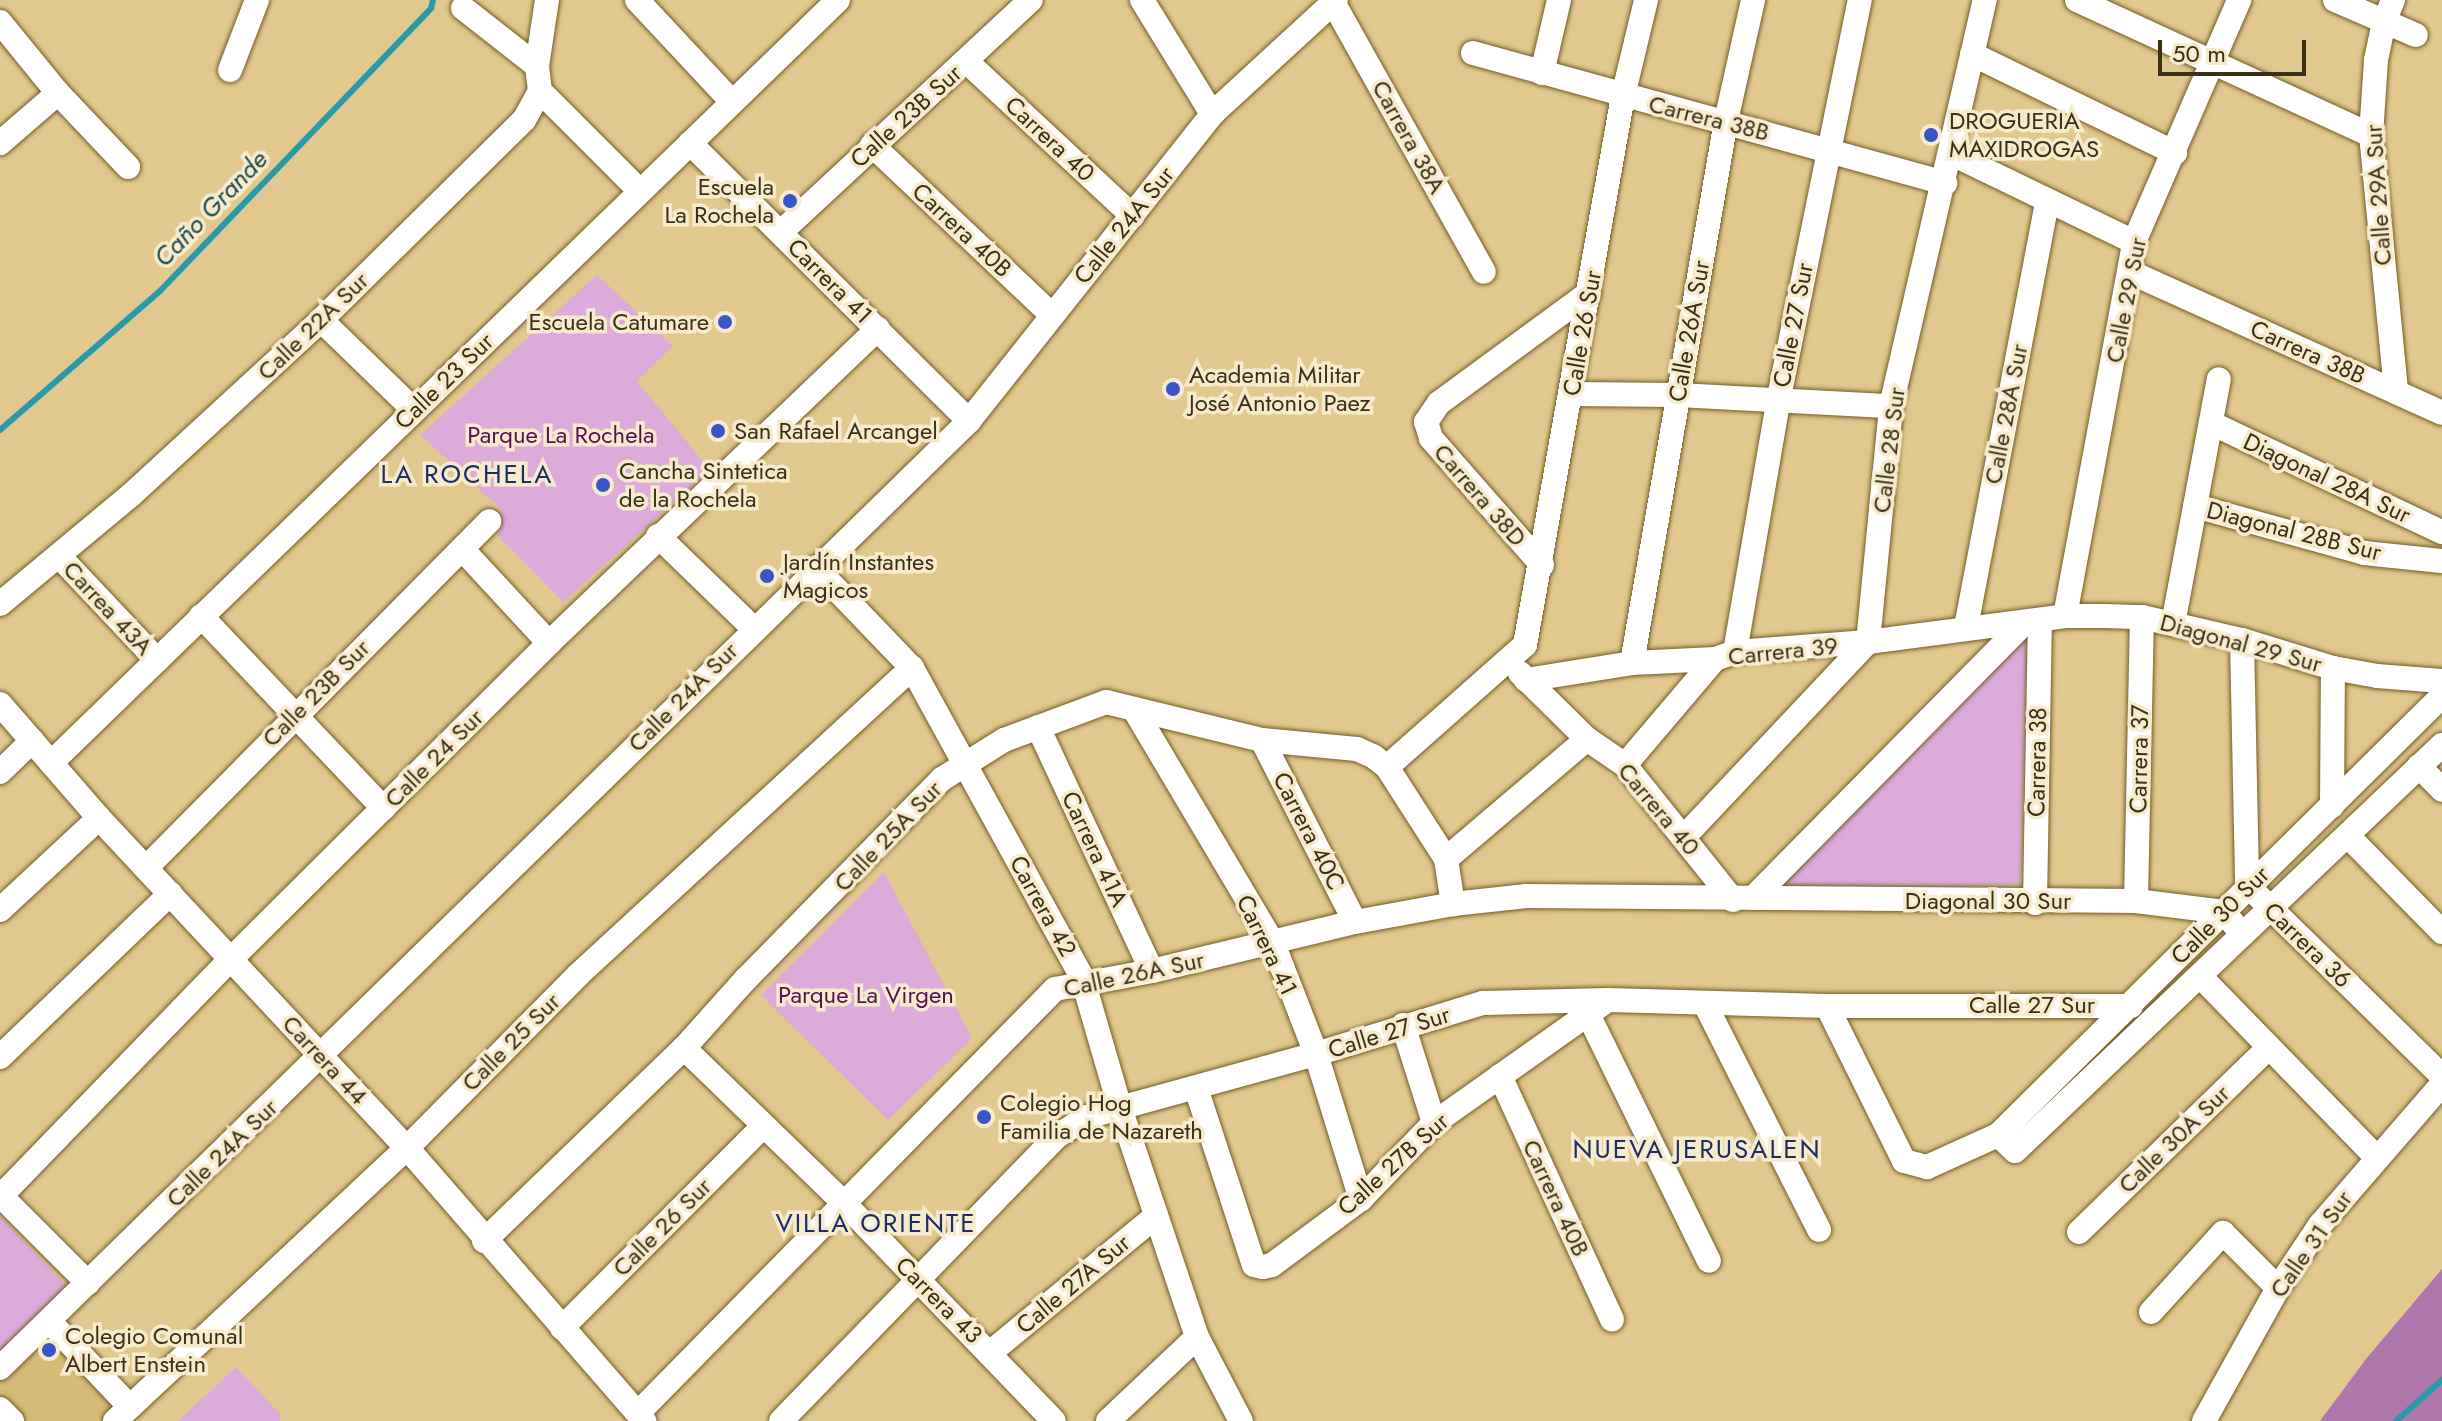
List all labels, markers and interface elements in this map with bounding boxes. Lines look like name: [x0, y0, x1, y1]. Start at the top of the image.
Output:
scale bar: [2162, 24, 2310, 74]
text: 50 m: [2172, 36, 2226, 71]
street label: Calle 23B Sur: [844, 58, 968, 174]
street label: Carrera 38A: [1366, 75, 1452, 199]
street label: Carrera 38B: [1646, 89, 1772, 147]
street label: Carrera 40: [999, 90, 1101, 188]
place label: DROGUERIA MAXIDROGAS: [1949, 107, 2099, 163]
street label: Calle 29A Sur: [2359, 123, 2397, 267]
marker: DROGUERIA MAXIDROGAS: [1920, 124, 1942, 146]
water label: Caño Grande: [148, 144, 274, 274]
street label: Calle 24A Sur: [1068, 160, 1180, 290]
place label: Escuela La Rochela: [664, 173, 774, 229]
street label: Carrera 40B: [906, 177, 1018, 283]
marker: Escuela La Rochela: [781, 192, 799, 210]
street label: Carrera 41: [782, 233, 878, 329]
street label: Calle 29 Sur: [2100, 235, 2152, 365]
street label: Calle 26A Sur: [1662, 258, 1716, 404]
street label: Calle 27 Sur: [1767, 260, 1819, 390]
street label: Calle 22A Sur: [252, 266, 374, 386]
street label: Calle 26 Sur: [1557, 268, 1607, 398]
place label: Escuela Catumare: [529, 308, 709, 336]
marker: Escuela Catumare: [716, 313, 734, 331]
street label: Carrera 38B: [2246, 314, 2370, 390]
street label: Calle 23 Sur: [388, 327, 500, 435]
street label: Calle 28A Sur: [1978, 342, 2034, 486]
place label: Academia Militar José Antonio Paez: [1189, 361, 1371, 417]
marker: Academia Militar José Antonio Paez: [1164, 380, 1182, 398]
street label: Calle 28 Sur: [1867, 385, 1911, 515]
place label: San Rafael Arcangel: [734, 417, 938, 445]
park label: Parque La Rochela: [467, 421, 655, 449]
marker: San Rafael Arcangel: [709, 422, 727, 440]
street label: Diagonal 28A Sur: [2239, 427, 2415, 529]
street label: Carrera 38D: [1428, 438, 1532, 552]
place label: Cancha Sintetica de la Rochela: [619, 457, 788, 513]
district label: LA ROCHELA: [381, 459, 553, 491]
marker: Cancha Sintetica de la Rochela: [594, 476, 612, 494]
street label: Diagonal 28B Sur: [2204, 495, 2384, 567]
place label: Jardín Instantes Magicos: [783, 548, 934, 604]
street label: Carrea 43A: [57, 555, 159, 661]
marker: Jardín Instantes Magicos: [758, 567, 776, 585]
street label: Diagonal 29 Sur: [2157, 608, 2325, 678]
street label: Carrera 39: [1727, 631, 1839, 671]
street label: Calle 23B Sur: [256, 633, 376, 753]
street label: Calle 24A Sur: [622, 636, 744, 758]
street label: Calle 24 Sur: [379, 703, 489, 813]
street label: Carrera 37: [2124, 704, 2154, 814]
street label: Carrera 38: [2022, 707, 2052, 817]
street label: Carrera 40: [1612, 757, 1706, 861]
street label: Carrera 40C: [1267, 767, 1351, 895]
street label: Calle 25A Sur: [828, 775, 948, 897]
street label: Carrera 41A: [1056, 787, 1134, 911]
street label: Carrera 42: [1003, 850, 1083, 962]
street label: Calle 30 Sur: [2165, 860, 2275, 970]
street label: Diagonal 30 Sur: [1905, 887, 2071, 915]
street label: Carrera 41: [1230, 890, 1304, 1000]
street label: Carrera 36: [2258, 896, 2358, 994]
street label: Calle 26A Sur: [1061, 945, 1207, 1003]
park label: Parque La Virgen: [778, 981, 954, 1009]
street label: Calle 25 Sur: [456, 987, 566, 1097]
street label: Calle 27 Sur: [1969, 991, 2095, 1019]
street label: Calle 27 Sur: [1325, 1000, 1453, 1064]
street label: Carrera 44: [276, 1009, 374, 1111]
street label: Calle 30A Sur: [2113, 1079, 2235, 1199]
place label: Colegio Hog Familia de Nazareth: [1000, 1089, 1203, 1145]
street label: Calle 24A Sur: [160, 1093, 284, 1213]
street label: Calle 27B Sur: [1332, 1107, 1454, 1221]
marker: Colegio Hog Familia de Nazareth: [975, 1108, 993, 1126]
district label: NUEVA JERUSALEN: [1572, 1134, 1822, 1166]
street label: Carrera 40B: [1516, 1135, 1596, 1261]
street label: Calle 26 Sur: [607, 1172, 717, 1282]
street label: Calle 31 Sur: [2264, 1185, 2358, 1303]
district label: VILLA ORIENTE: [776, 1208, 976, 1240]
street label: Calle 27A Sur: [1010, 1228, 1136, 1340]
street label: Carrera 43: [890, 1251, 988, 1349]
place label: Colegio Comunal Albert Enstein: [65, 1322, 243, 1378]
marker: Colegio Comunal Albert Enstein: [40, 1341, 58, 1359]

